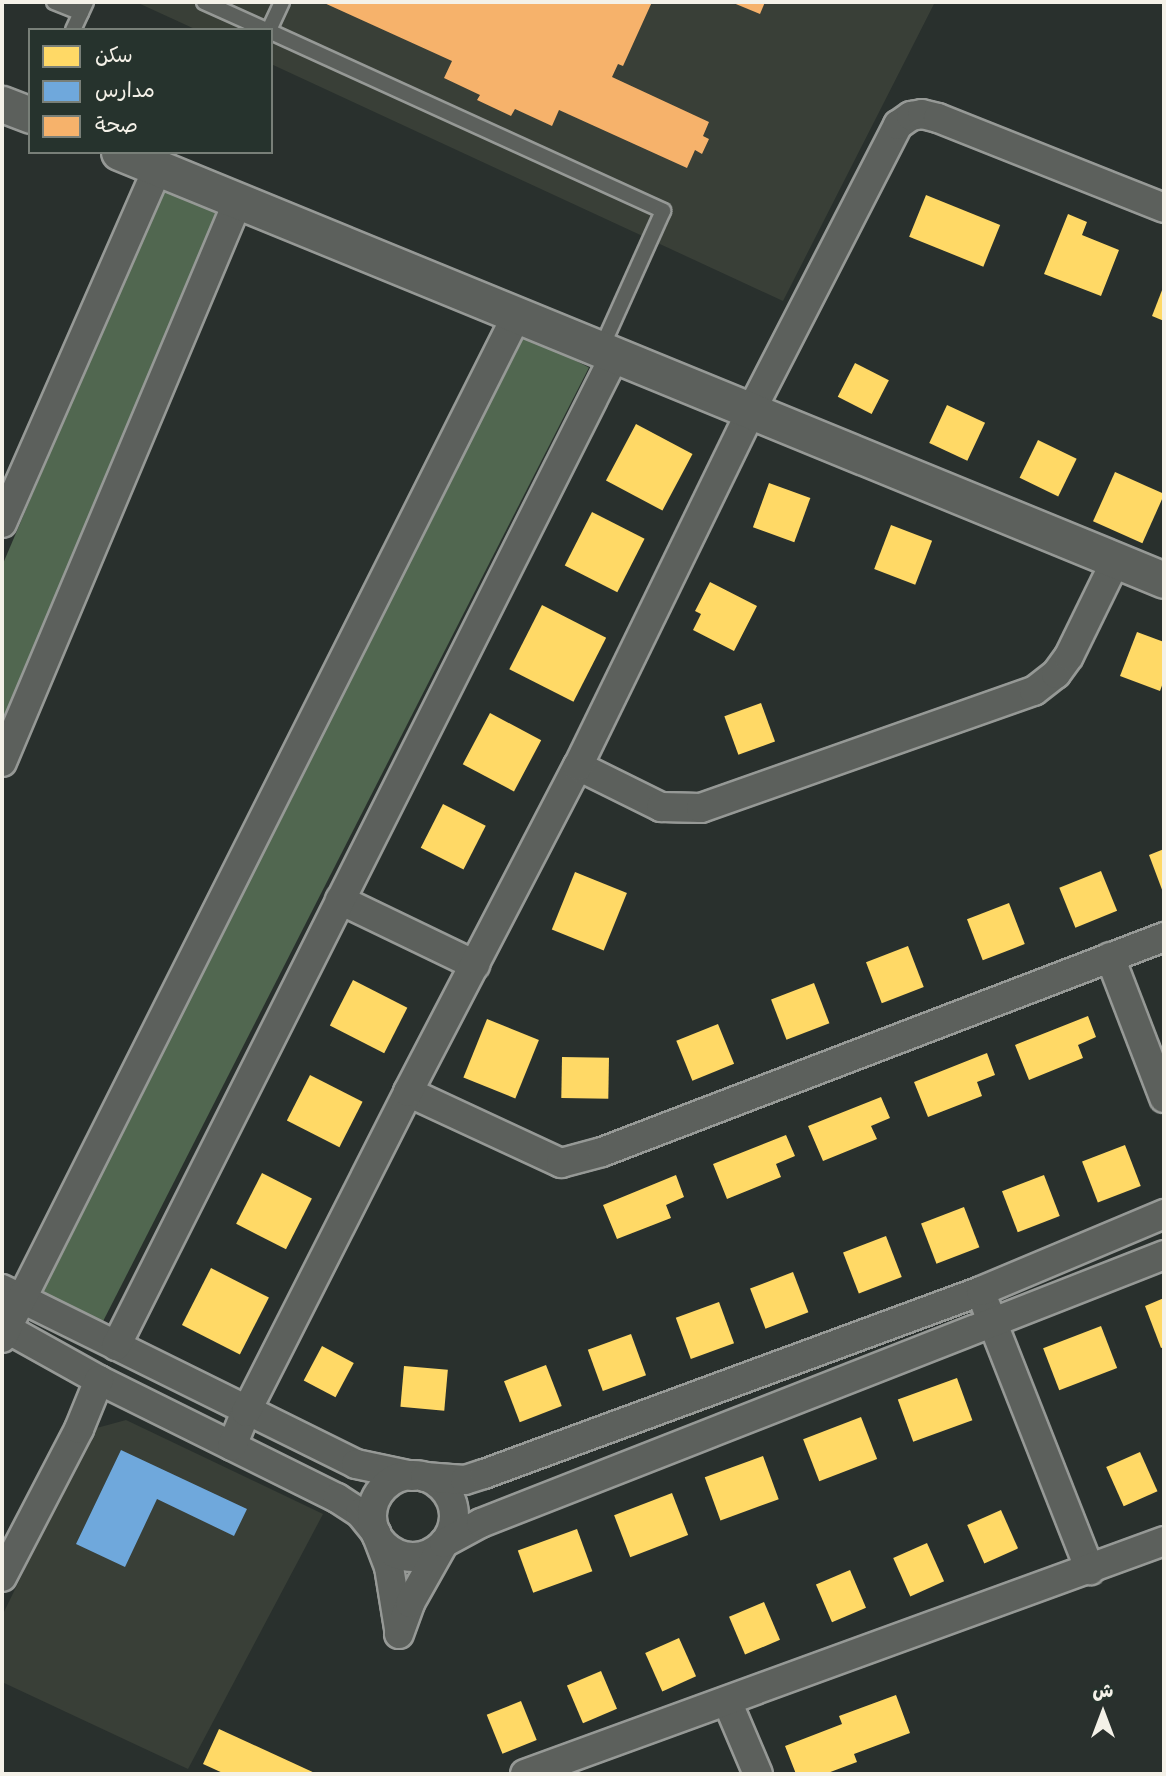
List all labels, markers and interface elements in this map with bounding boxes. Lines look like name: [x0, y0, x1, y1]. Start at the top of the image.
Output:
legend: [28, 28, 273, 154]
text: سكن: [95, 40, 133, 73]
text: مدارس: [95, 75, 155, 108]
text: صحة: [95, 110, 138, 143]
text: ش: [1093, 1677, 1113, 1707]
north arrow: [1068, 1678, 1138, 1748]

